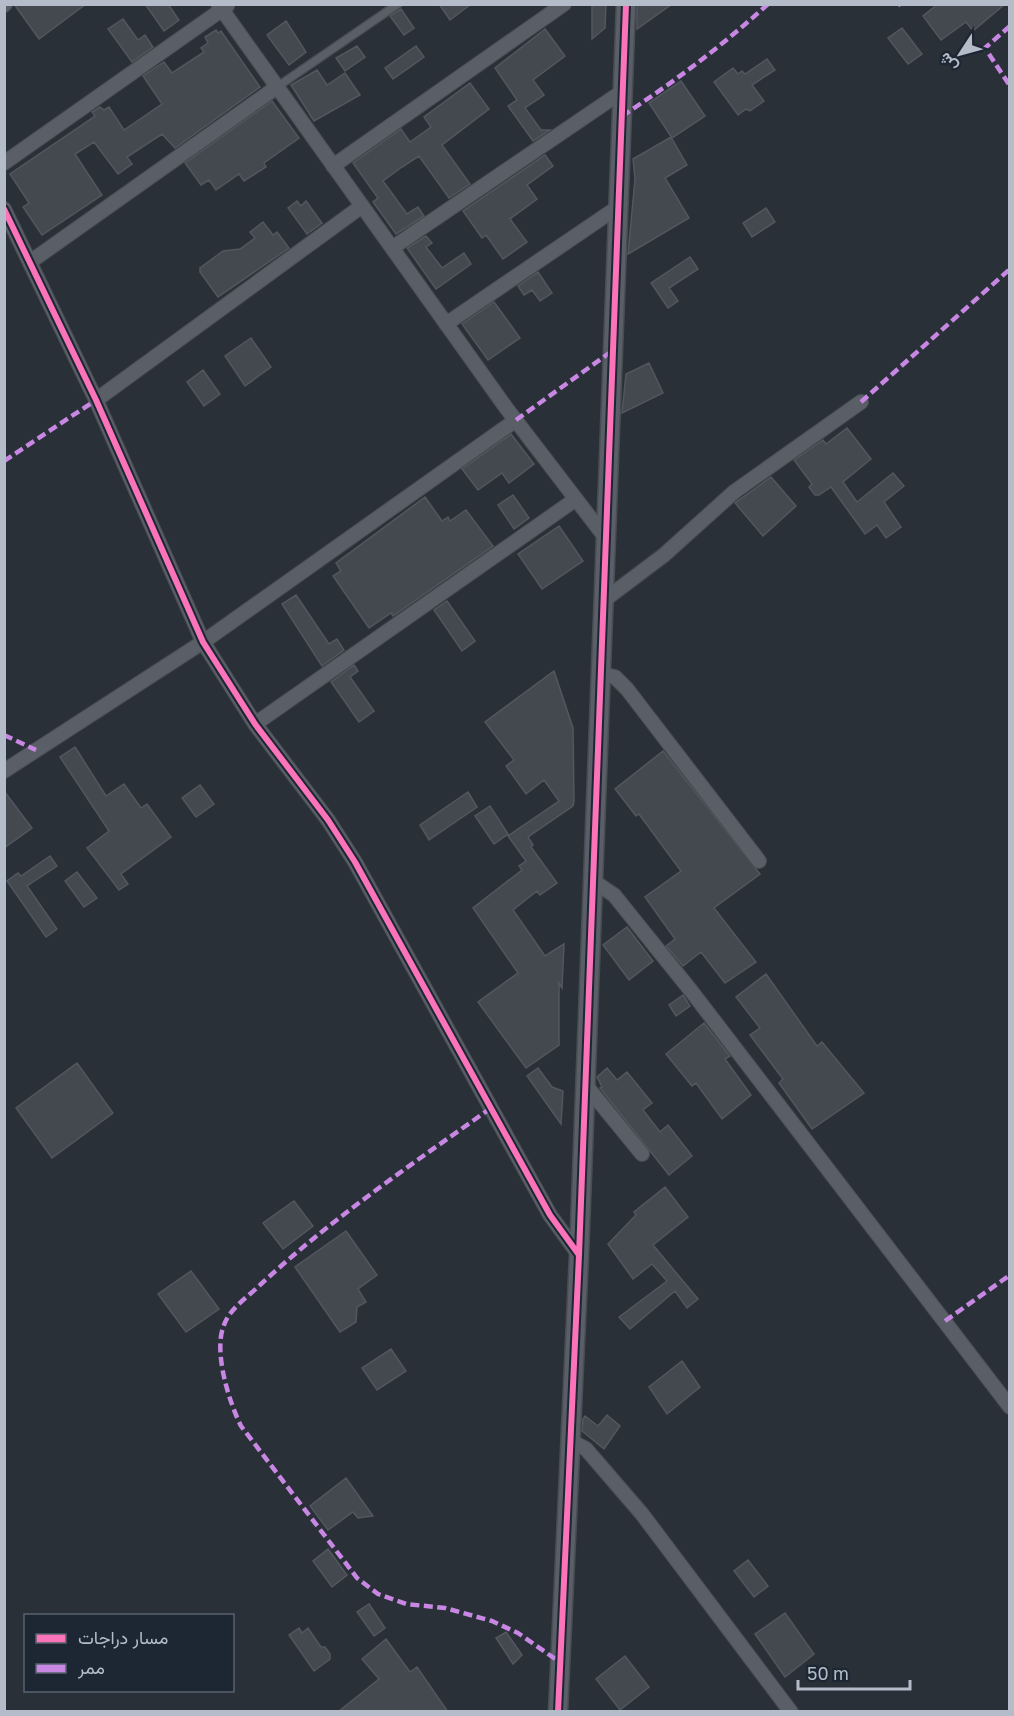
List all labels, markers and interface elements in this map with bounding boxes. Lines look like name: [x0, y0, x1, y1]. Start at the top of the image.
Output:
north arrow: [930, 24, 990, 84]
text: ش: [934, 49, 962, 76]
legend: [24, 1614, 234, 1692]
text: مسار دراجات: [78, 1626, 168, 1649]
scale bar: [798, 1653, 910, 1691]
text: ممر: [77, 1656, 105, 1679]
text: 50 m: [807, 1662, 849, 1684]

